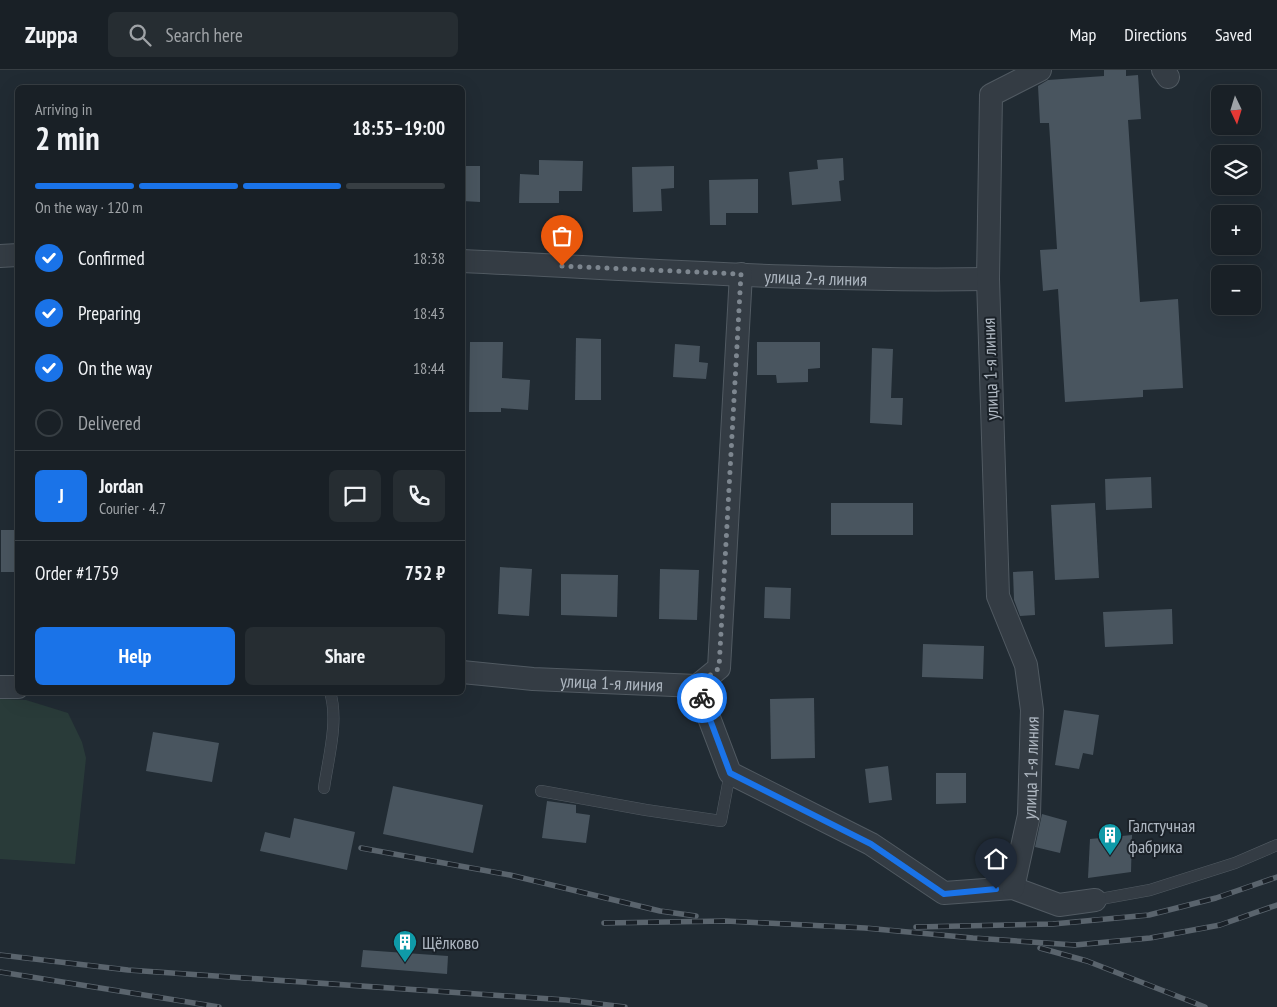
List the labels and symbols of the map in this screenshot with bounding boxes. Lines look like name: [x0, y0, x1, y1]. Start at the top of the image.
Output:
north arrow: [1211, 85, 1261, 135]
pin: [541, 215, 583, 266]
street label: улица 2-я линия: [764, 264, 867, 290]
street label: улица 1-я линия: [977, 317, 1003, 421]
street label: улица 1-я линия: [560, 669, 663, 696]
courier: [677, 673, 727, 723]
street label: улица 1-я линия: [1017, 716, 1043, 822]
place label: Галстучная фабрика: [1128, 814, 1195, 858]
building icon: Галстучная фабрика: [1097, 822, 1123, 856]
pin: [975, 838, 1017, 889]
building icon: Щёлково: [392, 929, 418, 963]
place label: Щёлково: [422, 931, 479, 954]

